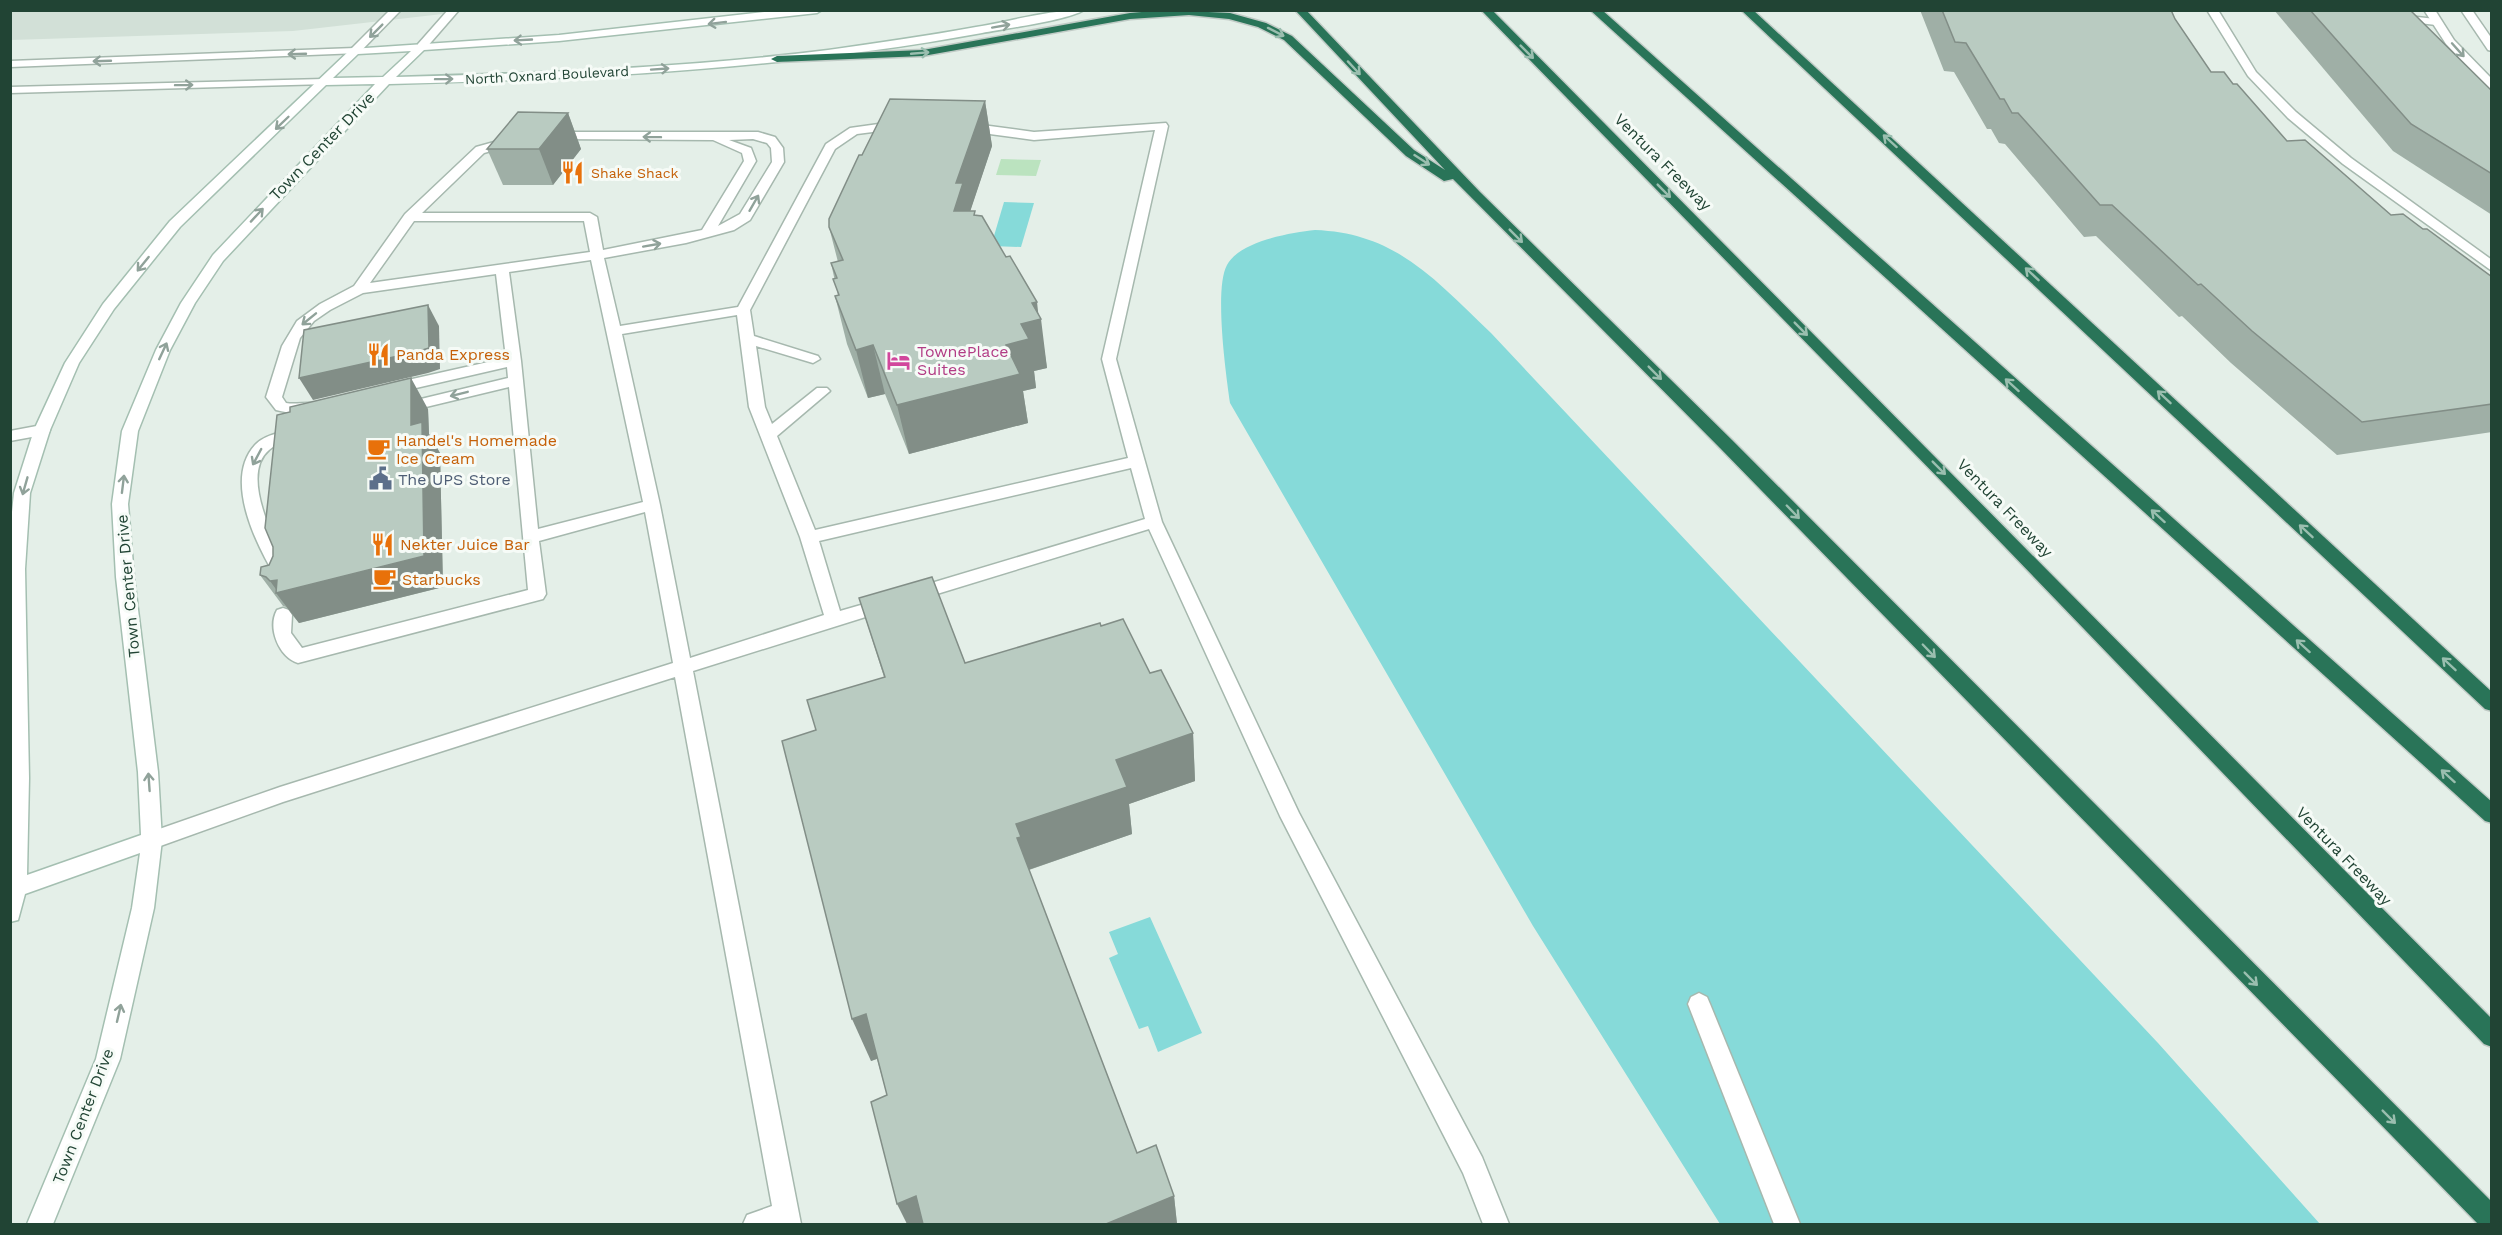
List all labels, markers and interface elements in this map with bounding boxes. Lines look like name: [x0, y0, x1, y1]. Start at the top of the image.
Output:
one-way arrow: [707, 17, 727, 28]
one-way arrow: [991, 20, 1011, 31]
one-way arrow: [368, 23, 383, 38]
one-way arrow: [1267, 26, 1285, 38]
one-way arrow: [513, 34, 533, 45]
one-way arrow: [2451, 42, 2465, 57]
one-way arrow: [1520, 45, 1534, 60]
one-way arrow: [909, 47, 929, 58]
one-way arrow: [287, 49, 307, 60]
one-way arrow: [92, 56, 112, 67]
one-way arrow: [1347, 61, 1362, 76]
street label: North Oxnard Boulevard: [465, 63, 629, 87]
one-way arrow: [649, 63, 669, 74]
one-way arrow: [434, 73, 454, 85]
one-way arrow: [174, 80, 194, 91]
street label: Town Center Drive: [265, 88, 379, 204]
street label: Ventura Freeway: [1611, 110, 1716, 215]
one-way arrow: [275, 115, 290, 130]
one-way arrow: [642, 131, 662, 142]
one-way arrow: [1882, 134, 1897, 148]
one-way arrow: [1413, 154, 1430, 167]
restaurant icon: Shake Shack: [560, 160, 586, 186]
place label: Shake Shack: [591, 165, 679, 181]
one-way arrow: [1657, 183, 1672, 198]
one-way arrow: [748, 195, 760, 212]
one-way arrow: [250, 207, 264, 222]
one-way arrow: [1509, 229, 1524, 244]
one-way arrow: [642, 239, 662, 250]
one-way arrow: [136, 256, 149, 272]
one-way arrow: [2025, 267, 2040, 281]
one-way arrow: [301, 313, 317, 326]
one-way arrow: [1794, 322, 1809, 337]
restaurant icon: Panda Express: [365, 341, 391, 367]
one-way arrow: [158, 342, 170, 360]
place label: TownePlace Suites: [917, 342, 1009, 379]
place label: Panda Express: [396, 345, 510, 364]
hotel icon: TownePlace Suites: [886, 347, 912, 373]
one-way arrow: [1647, 366, 1662, 381]
one-way arrow: [2005, 378, 2020, 392]
one-way arrow: [450, 389, 469, 401]
one-way arrow: [2157, 391, 2172, 405]
place label: Handel's Homemade Ice Cream: [396, 431, 557, 468]
cafe icon: Handel's Homemade Ice Cream: [365, 436, 391, 462]
one-way arrow: [250, 448, 262, 466]
street label: Ventura Freeway: [1953, 455, 2057, 562]
one-way arrow: [1931, 460, 1946, 475]
public building icon: The UPS Store: [367, 466, 393, 492]
place label: The UPS Store: [398, 470, 511, 489]
one-way arrow: [118, 474, 129, 494]
one-way arrow: [19, 476, 30, 495]
one-way arrow: [1785, 504, 1800, 519]
one-way arrow: [2150, 509, 2165, 523]
street label: Town Center Drive: [112, 514, 144, 658]
one-way arrow: [2299, 524, 2314, 538]
restaurant icon: Nekter Juice Bar: [369, 531, 395, 557]
place label: Nekter Juice Bar: [400, 535, 530, 554]
cafe icon: Starbucks: [371, 566, 397, 592]
place label: Starbucks: [402, 570, 481, 589]
one-way arrow: [2296, 639, 2311, 653]
one-way arrow: [1922, 643, 1936, 658]
one-way arrow: [2441, 657, 2456, 671]
one-way arrow: [2441, 769, 2456, 783]
one-way arrow: [143, 772, 154, 792]
street label: Ventura Freeway: [2292, 803, 2396, 910]
one-way arrow: [2244, 972, 2259, 986]
one-way arrow: [114, 1003, 125, 1023]
street label: Town Center Drive: [48, 1046, 118, 1186]
one-way arrow: [2381, 1110, 2396, 1125]

